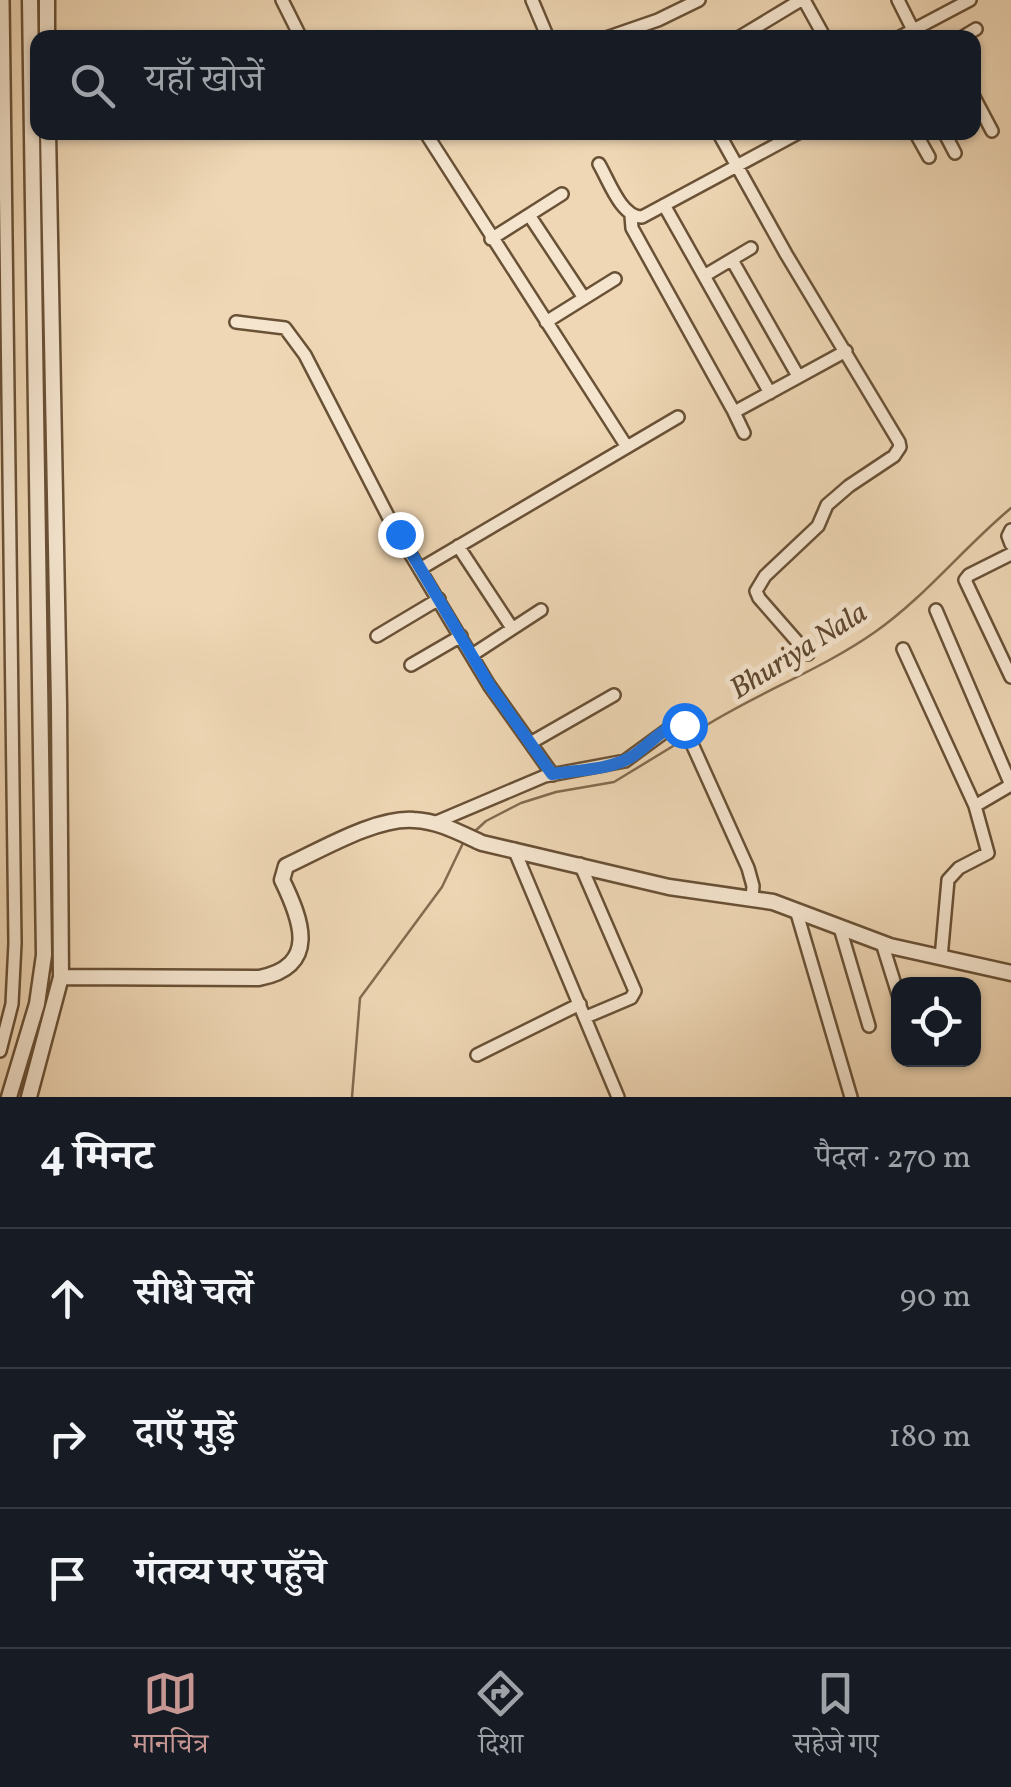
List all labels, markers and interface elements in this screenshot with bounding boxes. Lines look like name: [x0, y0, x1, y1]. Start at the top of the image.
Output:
search box: [30, 30, 981, 140]
text: यहाँ खोजें: [145, 55, 264, 108]
icon: search: [65, 58, 120, 113]
route end: [378, 512, 424, 558]
water label: Bhuriya Nala: [722, 593, 876, 711]
route start: [662, 703, 708, 749]
map controls: [891, 977, 981, 1067]
button: locate: [891, 977, 981, 1067]
text: 4 मिनट: [40, 1129, 153, 1188]
text: पैदल · 270 m: [815, 1137, 971, 1181]
text: सीधे चलें: [135, 1268, 253, 1321]
icon: ahead: [40, 1271, 95, 1326]
text: 90 m: [900, 1276, 971, 1320]
text: दाएँ मुड़ें: [135, 1408, 236, 1461]
icon: right: [40, 1411, 95, 1466]
text: 180 m: [888, 1416, 971, 1460]
text: गंतव्य पर पहुँचे: [135, 1548, 326, 1601]
icon: arrive: [40, 1551, 95, 1606]
tab: मानचित्र: [132, 1666, 208, 1771]
tab: दिशा: [473, 1666, 528, 1771]
tab: सहेजे गए: [793, 1666, 879, 1771]

